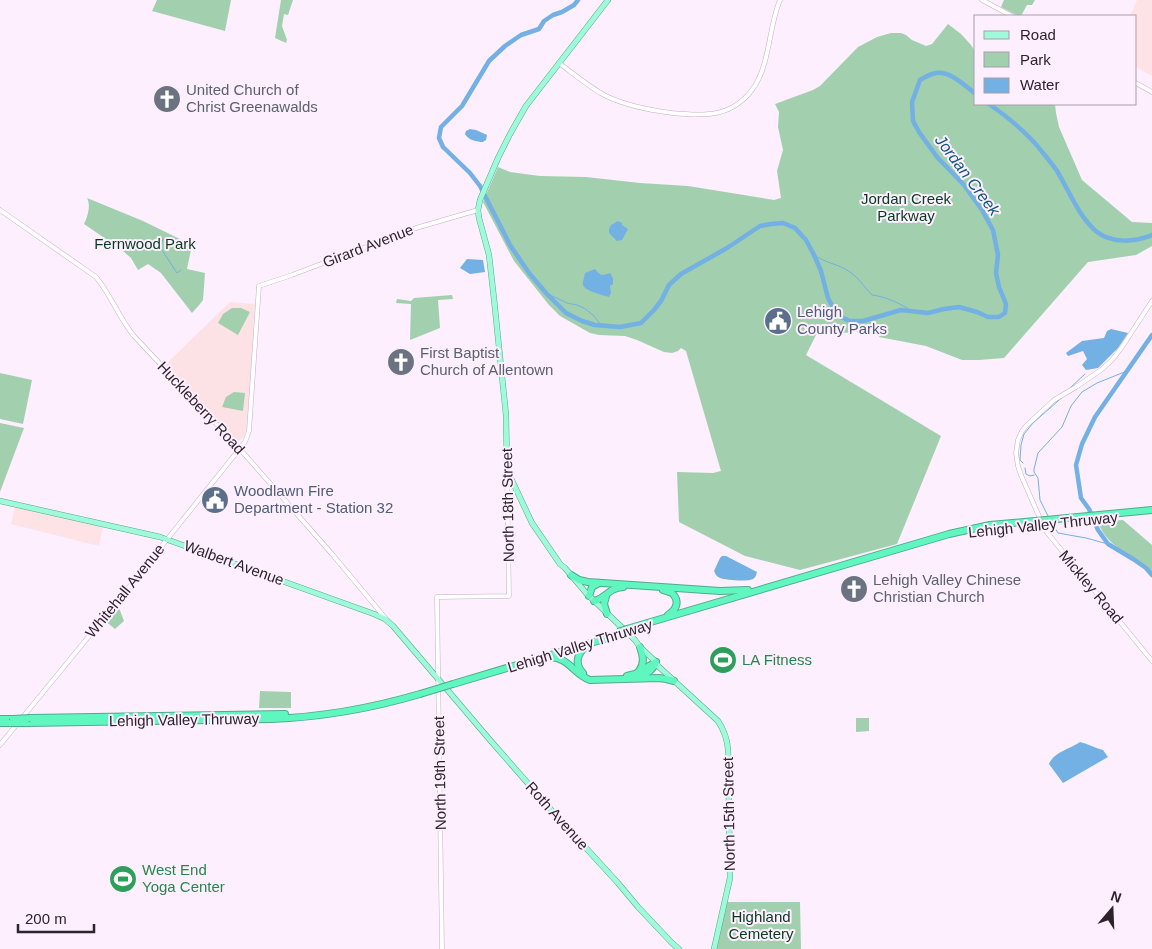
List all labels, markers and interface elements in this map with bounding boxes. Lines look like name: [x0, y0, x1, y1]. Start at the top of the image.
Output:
legend: [974, 15, 1137, 105]
text: Road: [1020, 26, 1056, 43]
text: Park: [1020, 51, 1051, 68]
text: Water: [1020, 76, 1059, 93]
place label: United Church of Christ Greenawalds: [186, 81, 318, 115]
church icon: United Church of Christ Greenawalds: [152, 84, 182, 114]
water label: Jordan Creek: [931, 131, 1004, 220]
park label: Jordan Creek Parkway: [861, 190, 952, 224]
street label: Girard Avenue: [320, 220, 416, 271]
park label: Fernwood Park: [94, 235, 196, 252]
place label: Lehigh County Parks: [797, 303, 887, 337]
public building icon: Lehigh County Parks: [763, 306, 793, 336]
place label: First Baptist Church of Allentown: [420, 344, 553, 378]
church icon: First Baptist Church of Allentown: [386, 347, 416, 377]
street label: Huckleberry Road: [154, 358, 249, 457]
street label: North 18th Street: [498, 447, 517, 562]
place label: Woodlawn Fire Department - Station 32: [234, 482, 393, 516]
public building icon: Woodlawn Fire Department - Station 32: [200, 485, 230, 515]
street label: Lehigh Valley Thruway: [967, 508, 1119, 541]
street label: Walbert Avenue: [182, 537, 286, 588]
street label: Whitehall Avenue: [82, 540, 168, 641]
street label: Mickley Road: [1056, 547, 1127, 627]
place label: Lehigh Valley Chinese Christian Church: [873, 571, 1021, 605]
church icon: Lehigh Valley Chinese Christian Church: [839, 574, 869, 604]
street label: Lehigh Valley Thruway: [505, 615, 655, 676]
sports icon: LA Fitness: [708, 645, 738, 675]
place label: LA Fitness: [742, 651, 812, 668]
street label: Lehigh Valley Thruway: [109, 710, 260, 729]
street label: North 19th Street: [430, 715, 449, 830]
street label: North 15th Street: [719, 756, 738, 871]
street label: Roth Avenue: [522, 778, 592, 853]
place label: West End Yoga Center: [142, 861, 225, 895]
sports icon: West End Yoga Center: [108, 864, 138, 894]
north arrow: [1087, 884, 1137, 934]
text: N: [1109, 887, 1124, 906]
scale bar: [18, 902, 94, 934]
park label: Highland Cemetery: [728, 908, 794, 942]
text: 200 m: [25, 910, 67, 927]

